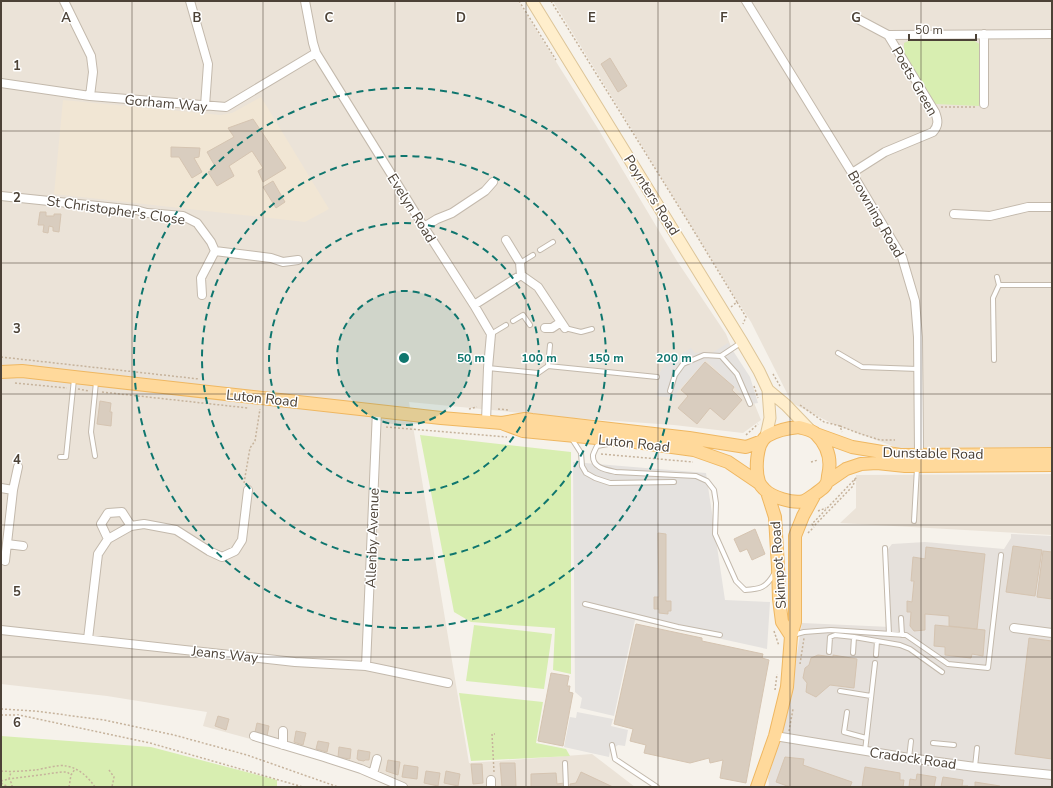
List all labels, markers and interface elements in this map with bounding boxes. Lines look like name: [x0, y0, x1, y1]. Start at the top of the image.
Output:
text: A: [61, 9, 71, 27]
text: B: [193, 9, 202, 27]
text: C: [325, 9, 334, 27]
text: D: [456, 9, 466, 27]
text: E: [588, 9, 596, 27]
text: F: [720, 9, 728, 27]
text: G: [851, 9, 861, 27]
scale bar: [909, 16, 976, 42]
text: 50 m: [915, 22, 943, 38]
street label: Poets Green: [887, 43, 942, 119]
text: 1: [13, 57, 21, 75]
street label: Gorham Way: [124, 90, 209, 117]
street label: Poynters Road: [619, 151, 684, 239]
street label: Browning Road: [843, 167, 908, 261]
street label: Evelyn Road: [383, 170, 440, 246]
text: 2: [13, 189, 21, 207]
street label: St Christopher's Close: [46, 191, 186, 230]
text: 3: [13, 320, 21, 338]
text: 50 m: [457, 350, 485, 366]
text: 100 m: [521, 350, 557, 366]
text: 150 m: [588, 350, 624, 366]
text: 200 m: [656, 350, 692, 366]
centre of rings: [397, 351, 411, 365]
street label: Luton Road: [225, 385, 299, 412]
street label: Luton Road: [597, 430, 671, 457]
street label: Dunstable Road: [882, 443, 984, 464]
text: 4: [13, 451, 21, 469]
street label: Allenby Avenue: [361, 488, 384, 588]
street label: Skimpot Road: [766, 521, 791, 609]
text: 5: [13, 583, 21, 601]
street label: Jeans Way: [190, 641, 260, 668]
text: 6: [13, 714, 21, 732]
street label: Cradock Road: [868, 743, 958, 774]

